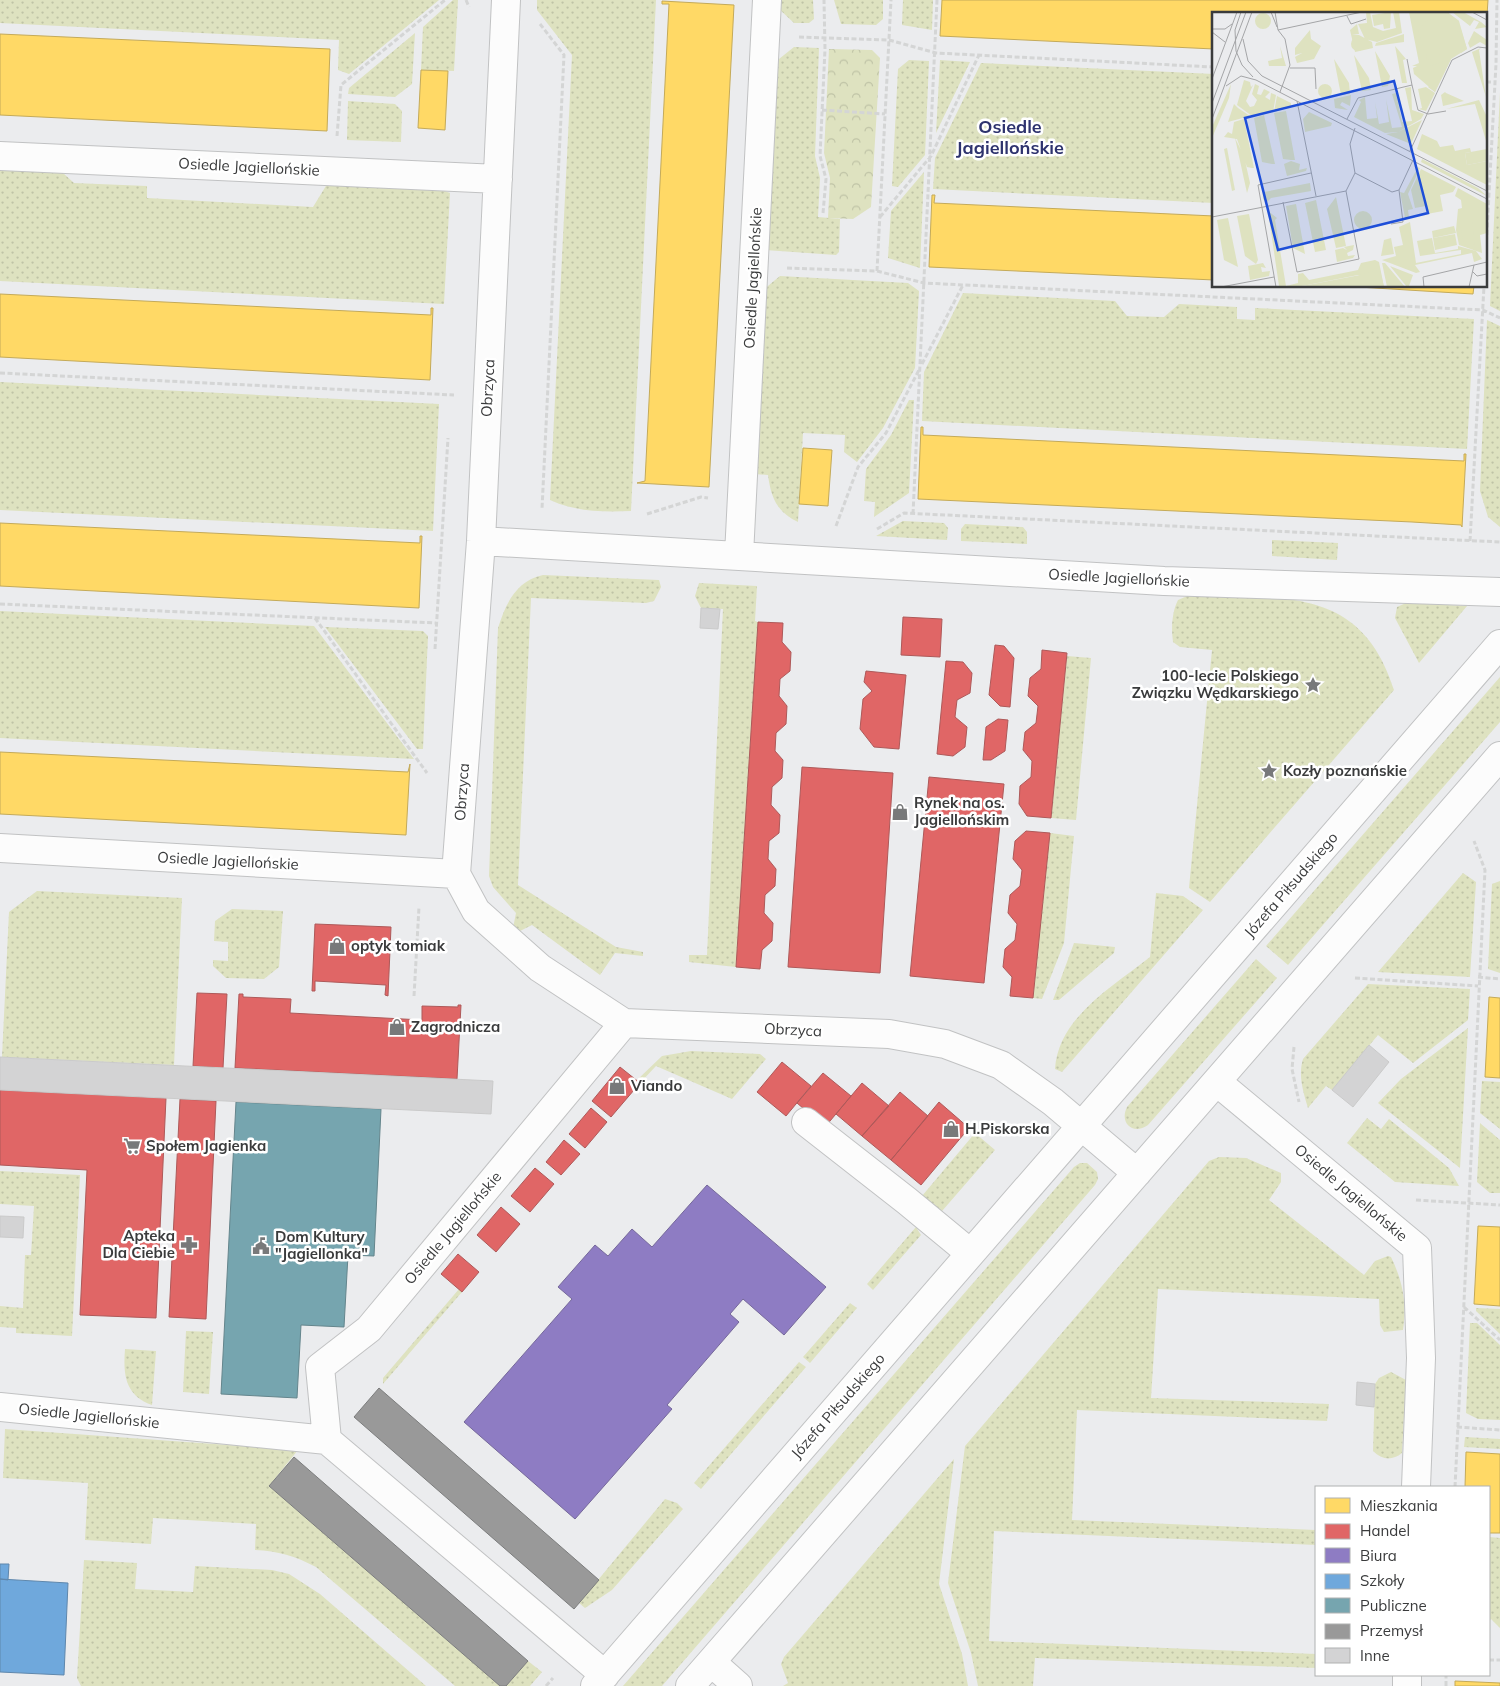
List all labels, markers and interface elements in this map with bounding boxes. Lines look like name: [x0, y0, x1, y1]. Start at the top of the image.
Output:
inset map: [1212, 12, 1488, 288]
district label: Osiedle Jagiellońskie: [956, 115, 1064, 159]
street label: Osiedle Jagiellońskie: [178, 153, 320, 180]
street label: Osiedle Jagiellońskie: [739, 207, 766, 349]
street label: Obrzyca: [476, 359, 499, 417]
street label: Osiedle Jagiellońskie: [1048, 564, 1190, 591]
place label: 100-lecie Polskiego Związku Wędkarskiego: [1132, 666, 1299, 702]
place icon: 100-lecie Polskiego Związku Wędkarskiego: [1303, 675, 1323, 695]
place icon: Kozły poznańskie: [1259, 761, 1279, 781]
place label: Kozły poznańskie: [1283, 761, 1407, 780]
street label: Obrzyca: [450, 762, 473, 822]
place label: Rynek na os. Jagiellońskim: [914, 793, 1009, 829]
shop icon: Rynek na os. Jagiellońskim: [890, 802, 910, 822]
street label: Józefa Piłsudskiego: [1240, 828, 1342, 941]
street label: Osiedle Jagiellońskie: [157, 847, 299, 874]
shop icon: optyk tomiak: [327, 936, 347, 956]
place label: optyk tomiak: [351, 936, 446, 955]
shop icon: Zagrodnicza: [387, 1017, 407, 1037]
place label: Zagrodnicza: [411, 1017, 500, 1036]
street label: Obrzyca: [764, 1018, 822, 1041]
shop icon: Viando: [607, 1076, 627, 1096]
place label: Viando: [630, 1076, 682, 1095]
shop icon: H.Piskorska: [941, 1119, 961, 1139]
place label: H.Piskorska: [965, 1119, 1050, 1138]
supermarket icon: Społem Jagienka: [122, 1136, 142, 1156]
place label: Społem Jagienka: [146, 1136, 266, 1155]
street label: Osiedle Jagiellońskie: [1291, 1140, 1412, 1245]
street label: Osiedle Jagiellońskie: [400, 1167, 505, 1288]
place label: Apteka Dla Ciebie: [102, 1226, 175, 1262]
place label: Dom Kultury "Jagiellonka": [275, 1227, 368, 1263]
pharmacy icon: Apteka Dla Ciebie: [179, 1235, 199, 1255]
public building icon: Dom Kultury "Jagiellonka": [251, 1236, 271, 1256]
street label: Józefa Piłsudskiego: [787, 1349, 889, 1462]
street label: Osiedle Jagiellońskie: [18, 1399, 160, 1432]
legend: [1315, 1486, 1490, 1676]
text: Mieszkania: [1360, 1496, 1438, 1515]
text: Handel: [1360, 1521, 1410, 1540]
text: Biura: [1360, 1546, 1397, 1565]
text: Szkoły: [1360, 1571, 1405, 1590]
text: Publiczne: [1360, 1596, 1427, 1615]
text: Przemysł: [1360, 1621, 1423, 1640]
text: Inne: [1360, 1646, 1390, 1665]

